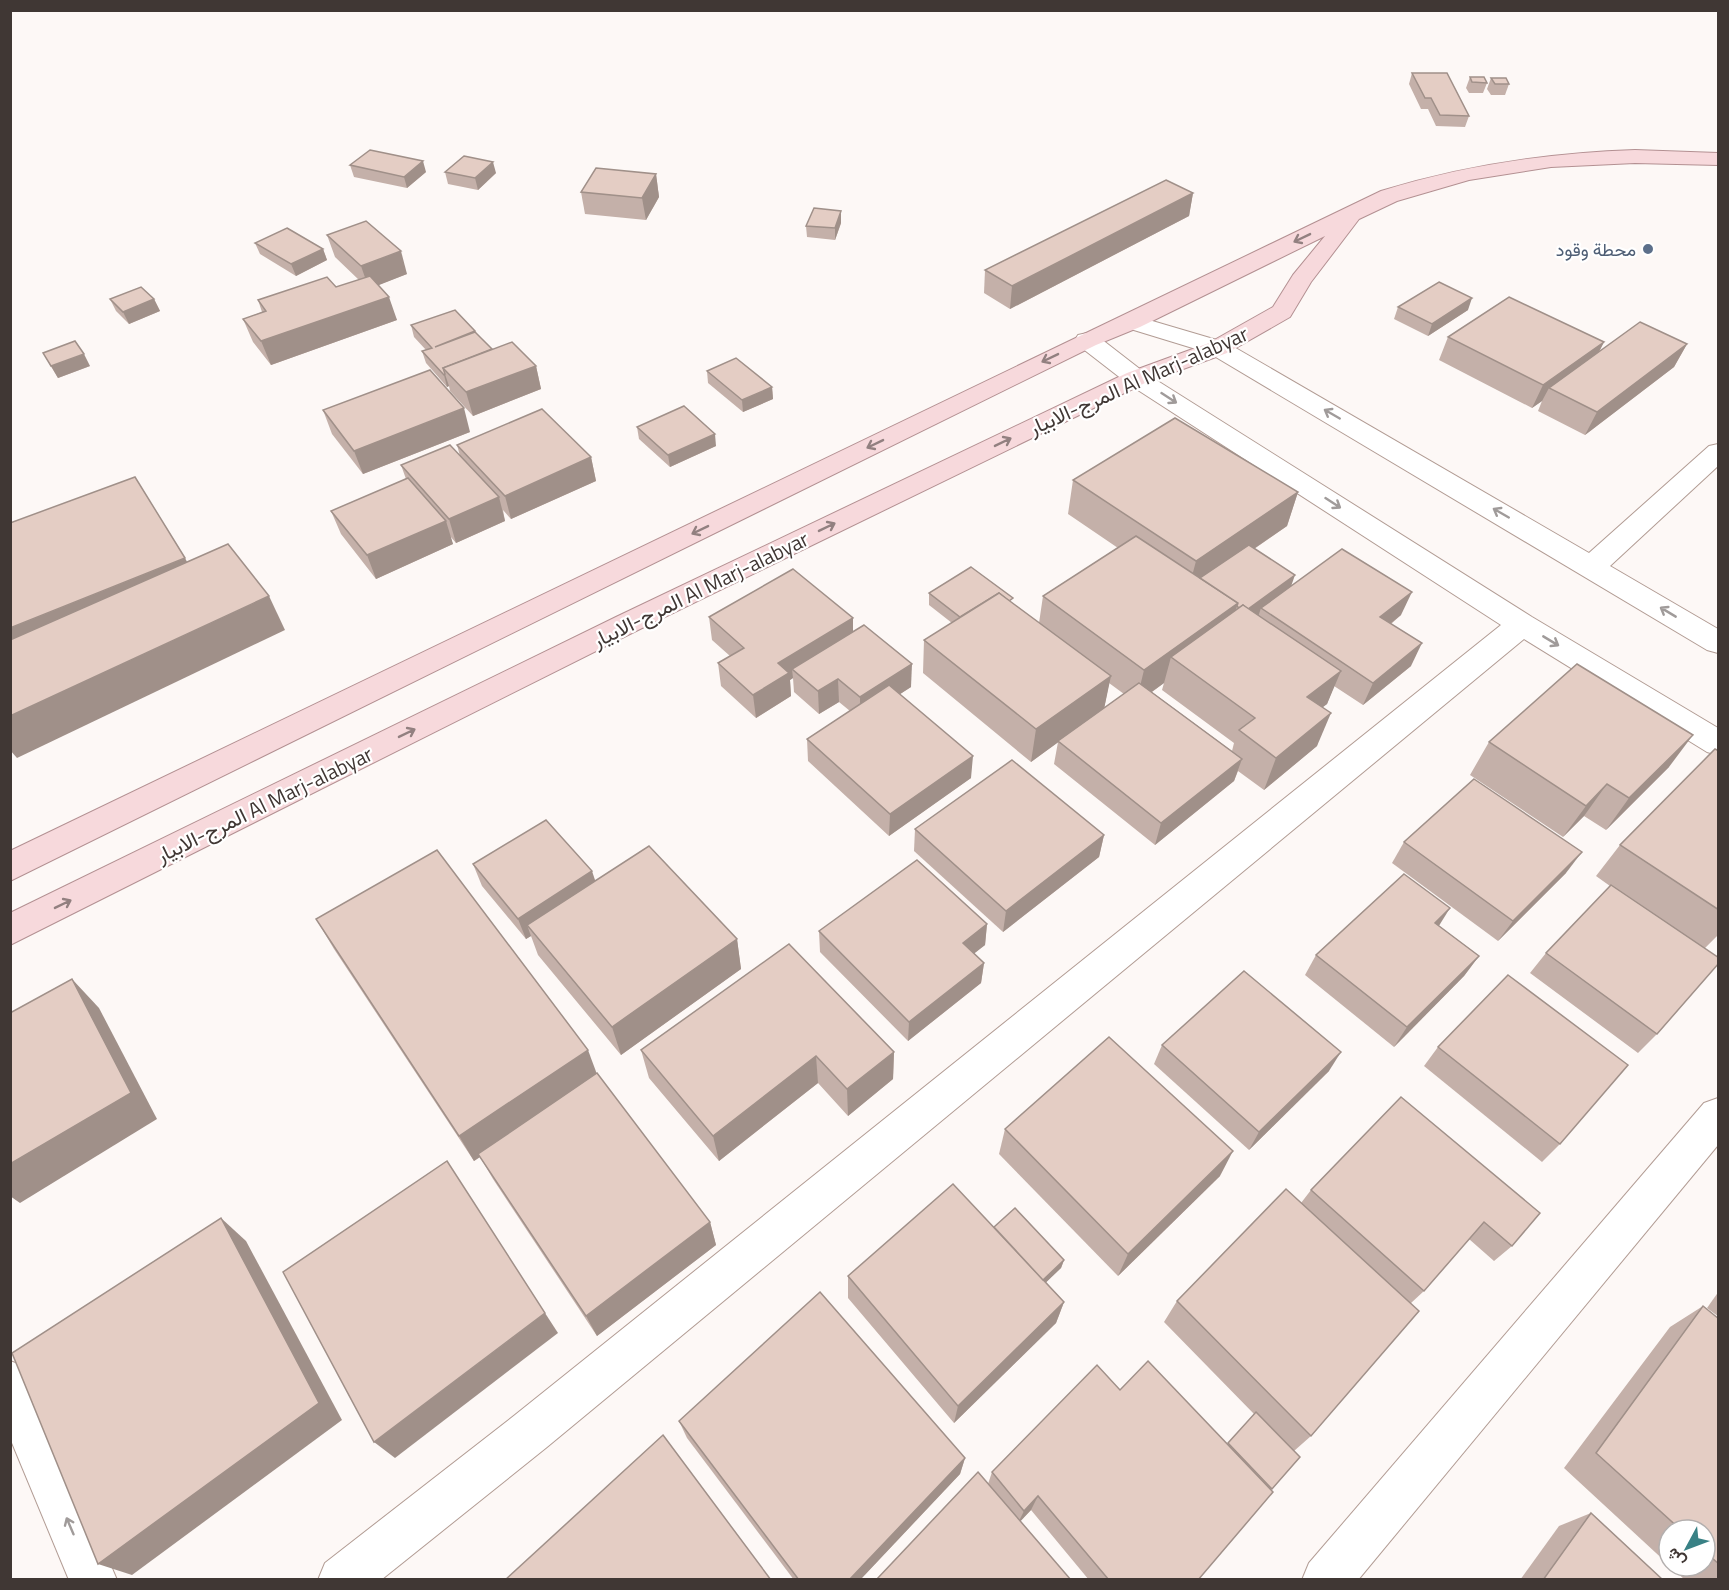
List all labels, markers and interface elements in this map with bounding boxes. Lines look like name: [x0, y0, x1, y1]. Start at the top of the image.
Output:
one-way arrow: [1294, 233, 1312, 245]
place label: محطة وقود: [1556, 236, 1636, 263]
marker: محطة وقود: [1641, 242, 1655, 256]
street label: المرج-الابيار Al Marj-alabyar: [1022, 317, 1253, 443]
one-way arrow: [1042, 353, 1060, 365]
one-way arrow: [1160, 392, 1177, 405]
one-way arrow: [1324, 408, 1341, 420]
one-way arrow: [993, 436, 1011, 448]
one-way arrow: [867, 438, 885, 450]
one-way arrow: [1324, 498, 1341, 510]
one-way arrow: [1493, 506, 1510, 518]
one-way arrow: [818, 521, 836, 533]
street label: المرج-الابيار Al Marj-alabyar: [585, 523, 814, 656]
one-way arrow: [691, 524, 709, 536]
one-way arrow: [1660, 605, 1677, 617]
one-way arrow: [1542, 636, 1559, 648]
one-way arrow: [398, 727, 416, 739]
street label: المرج-الابيار Al Marj-alabyar: [149, 738, 378, 871]
one-way arrow: [54, 898, 71, 910]
one-way arrow: [64, 1517, 75, 1535]
north arrow: [1657, 1518, 1717, 1578]
text: ش: [1660, 1543, 1691, 1573]

